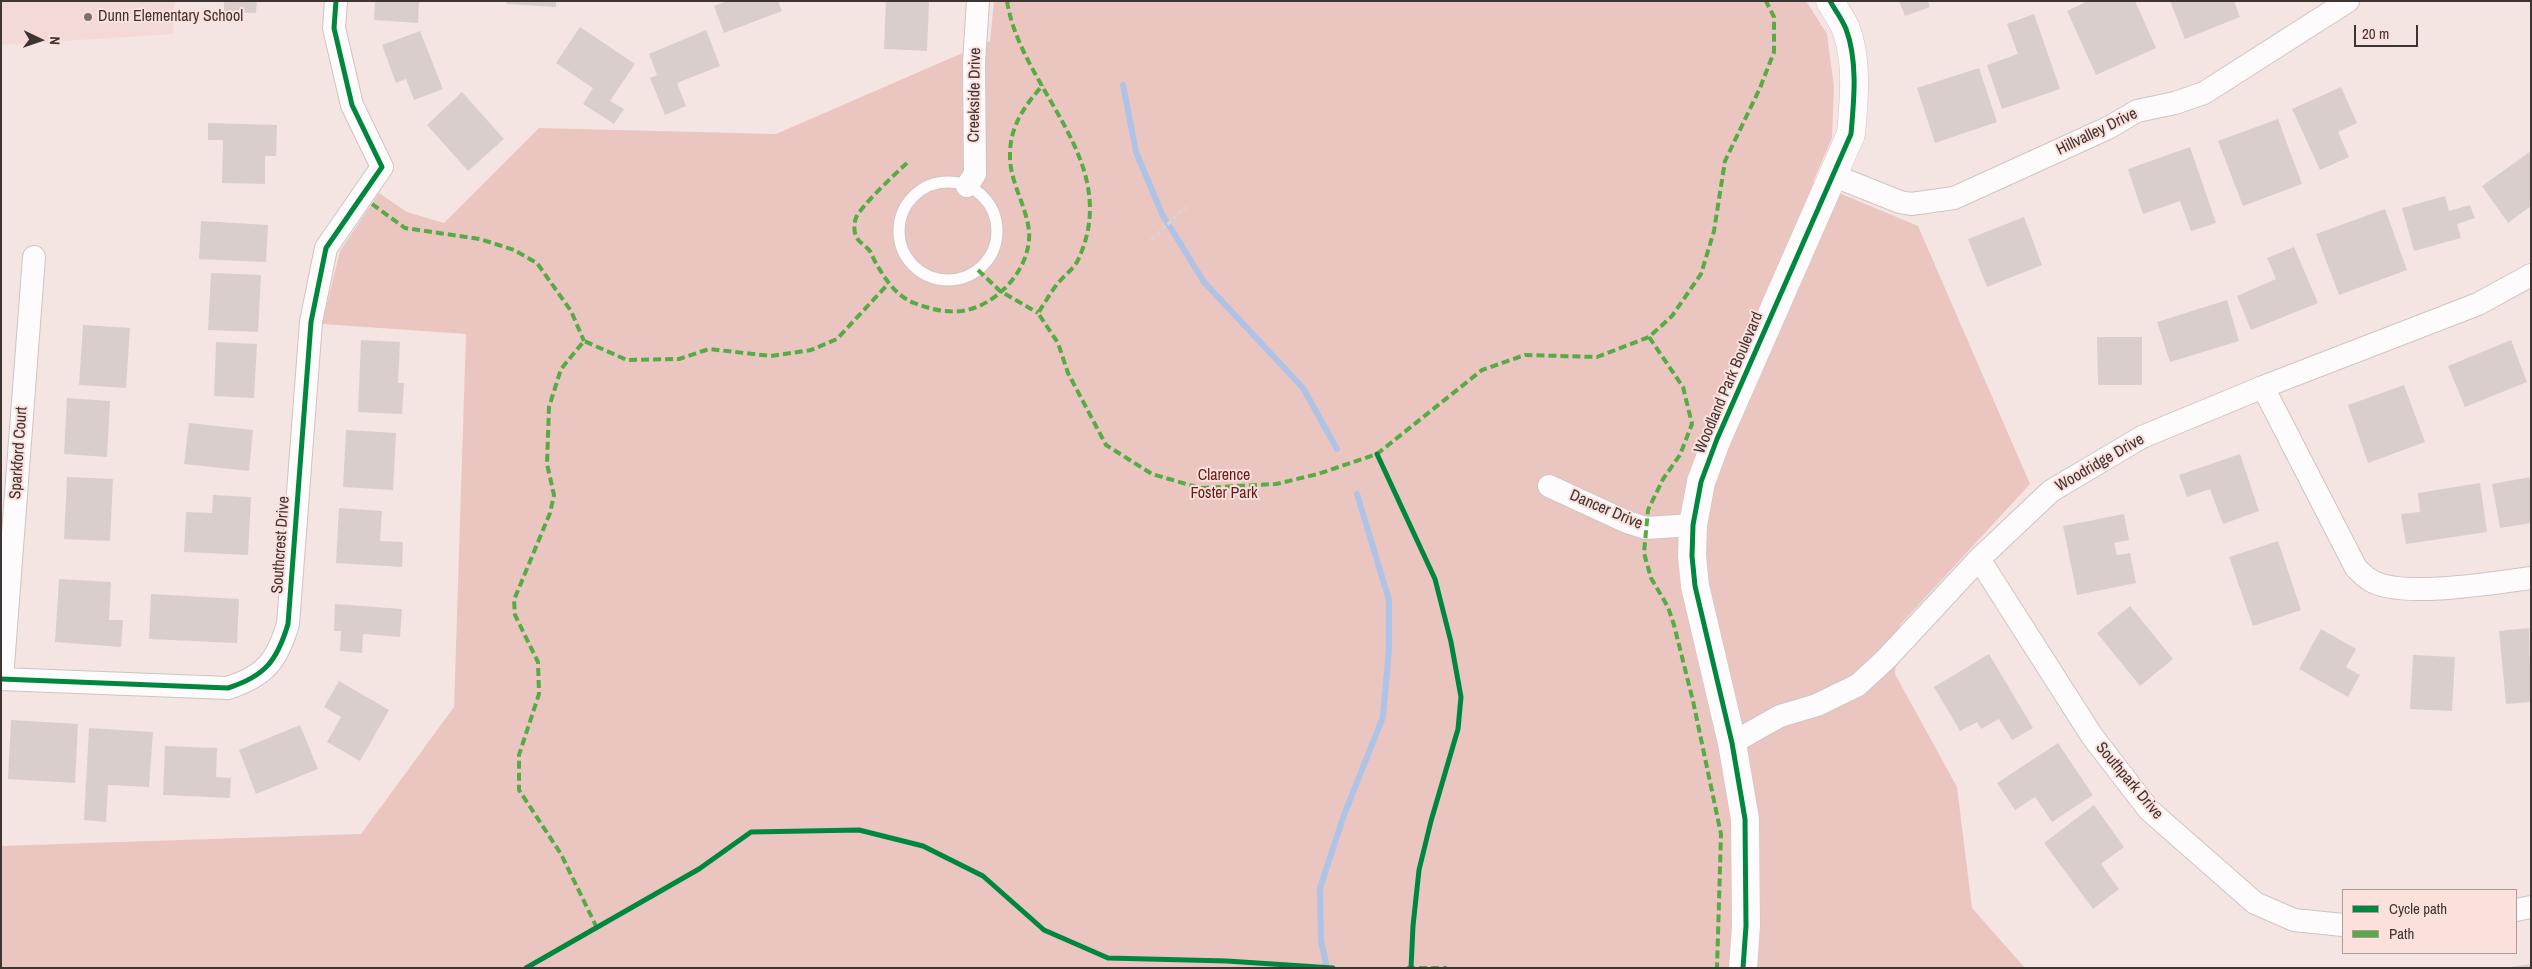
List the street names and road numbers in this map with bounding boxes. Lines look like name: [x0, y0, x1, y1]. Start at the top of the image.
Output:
street label: Creekside Drive: [965, 47, 985, 143]
street label: Hillvalley Drive: [2053, 104, 2141, 160]
street label: Woodland Park Boulevard: [1690, 309, 1768, 457]
street label: Sparkford Court: [6, 406, 32, 500]
street label: Woodridge Drive: [2052, 430, 2148, 496]
street label: Dancer Drive: [1567, 486, 1645, 534]
street label: Southcrest Drive: [268, 496, 294, 594]
street label: Southpark Drive: [2091, 739, 2167, 823]

